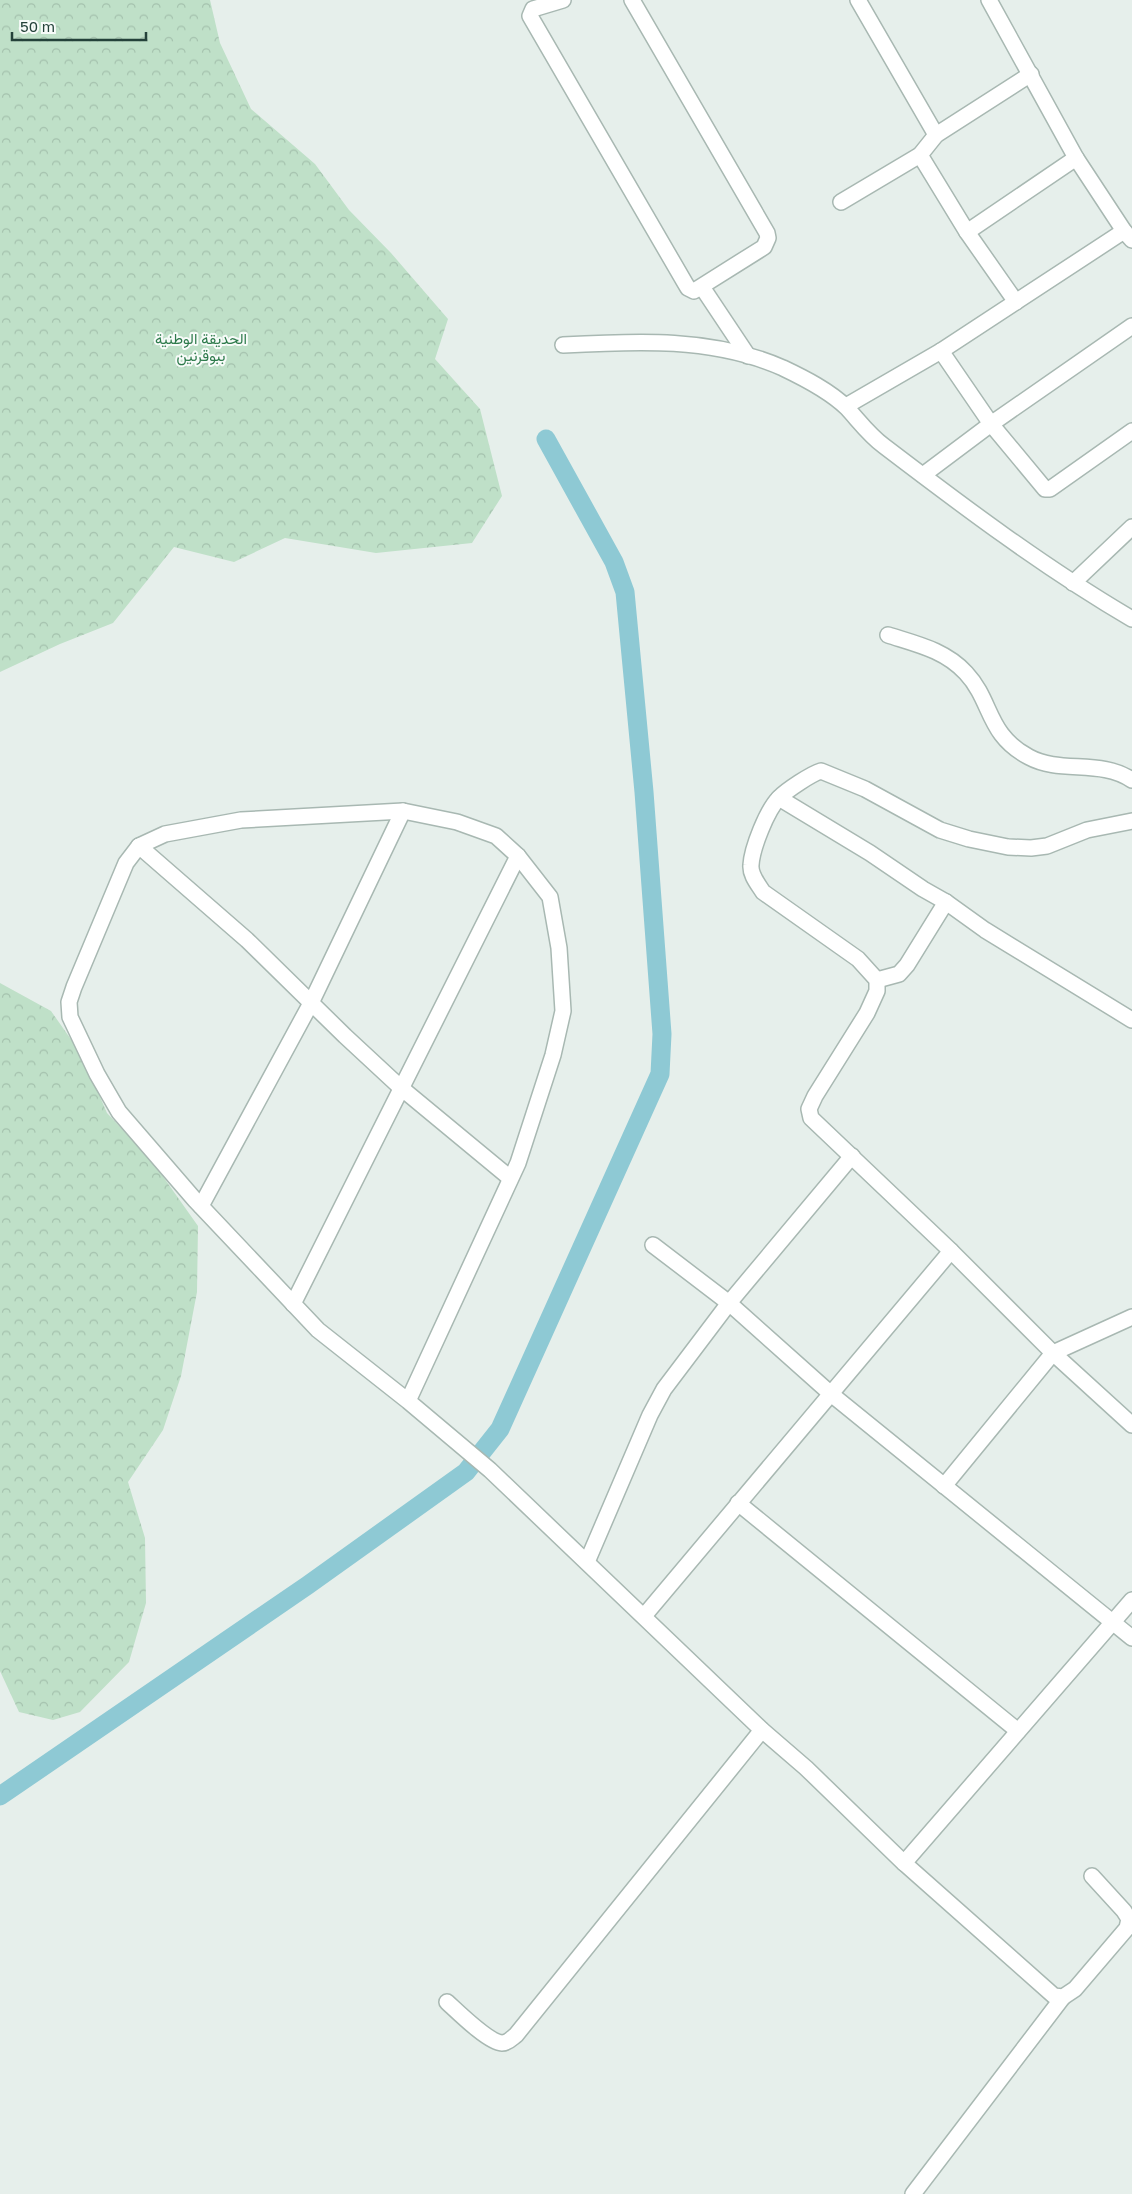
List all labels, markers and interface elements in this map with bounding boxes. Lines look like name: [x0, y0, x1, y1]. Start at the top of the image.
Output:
scale bar: [12, 10, 146, 42]
text: 50 m: [20, 17, 55, 35]
park label: الحديقة الوطنية ببوقرنين: [155, 329, 247, 366]

